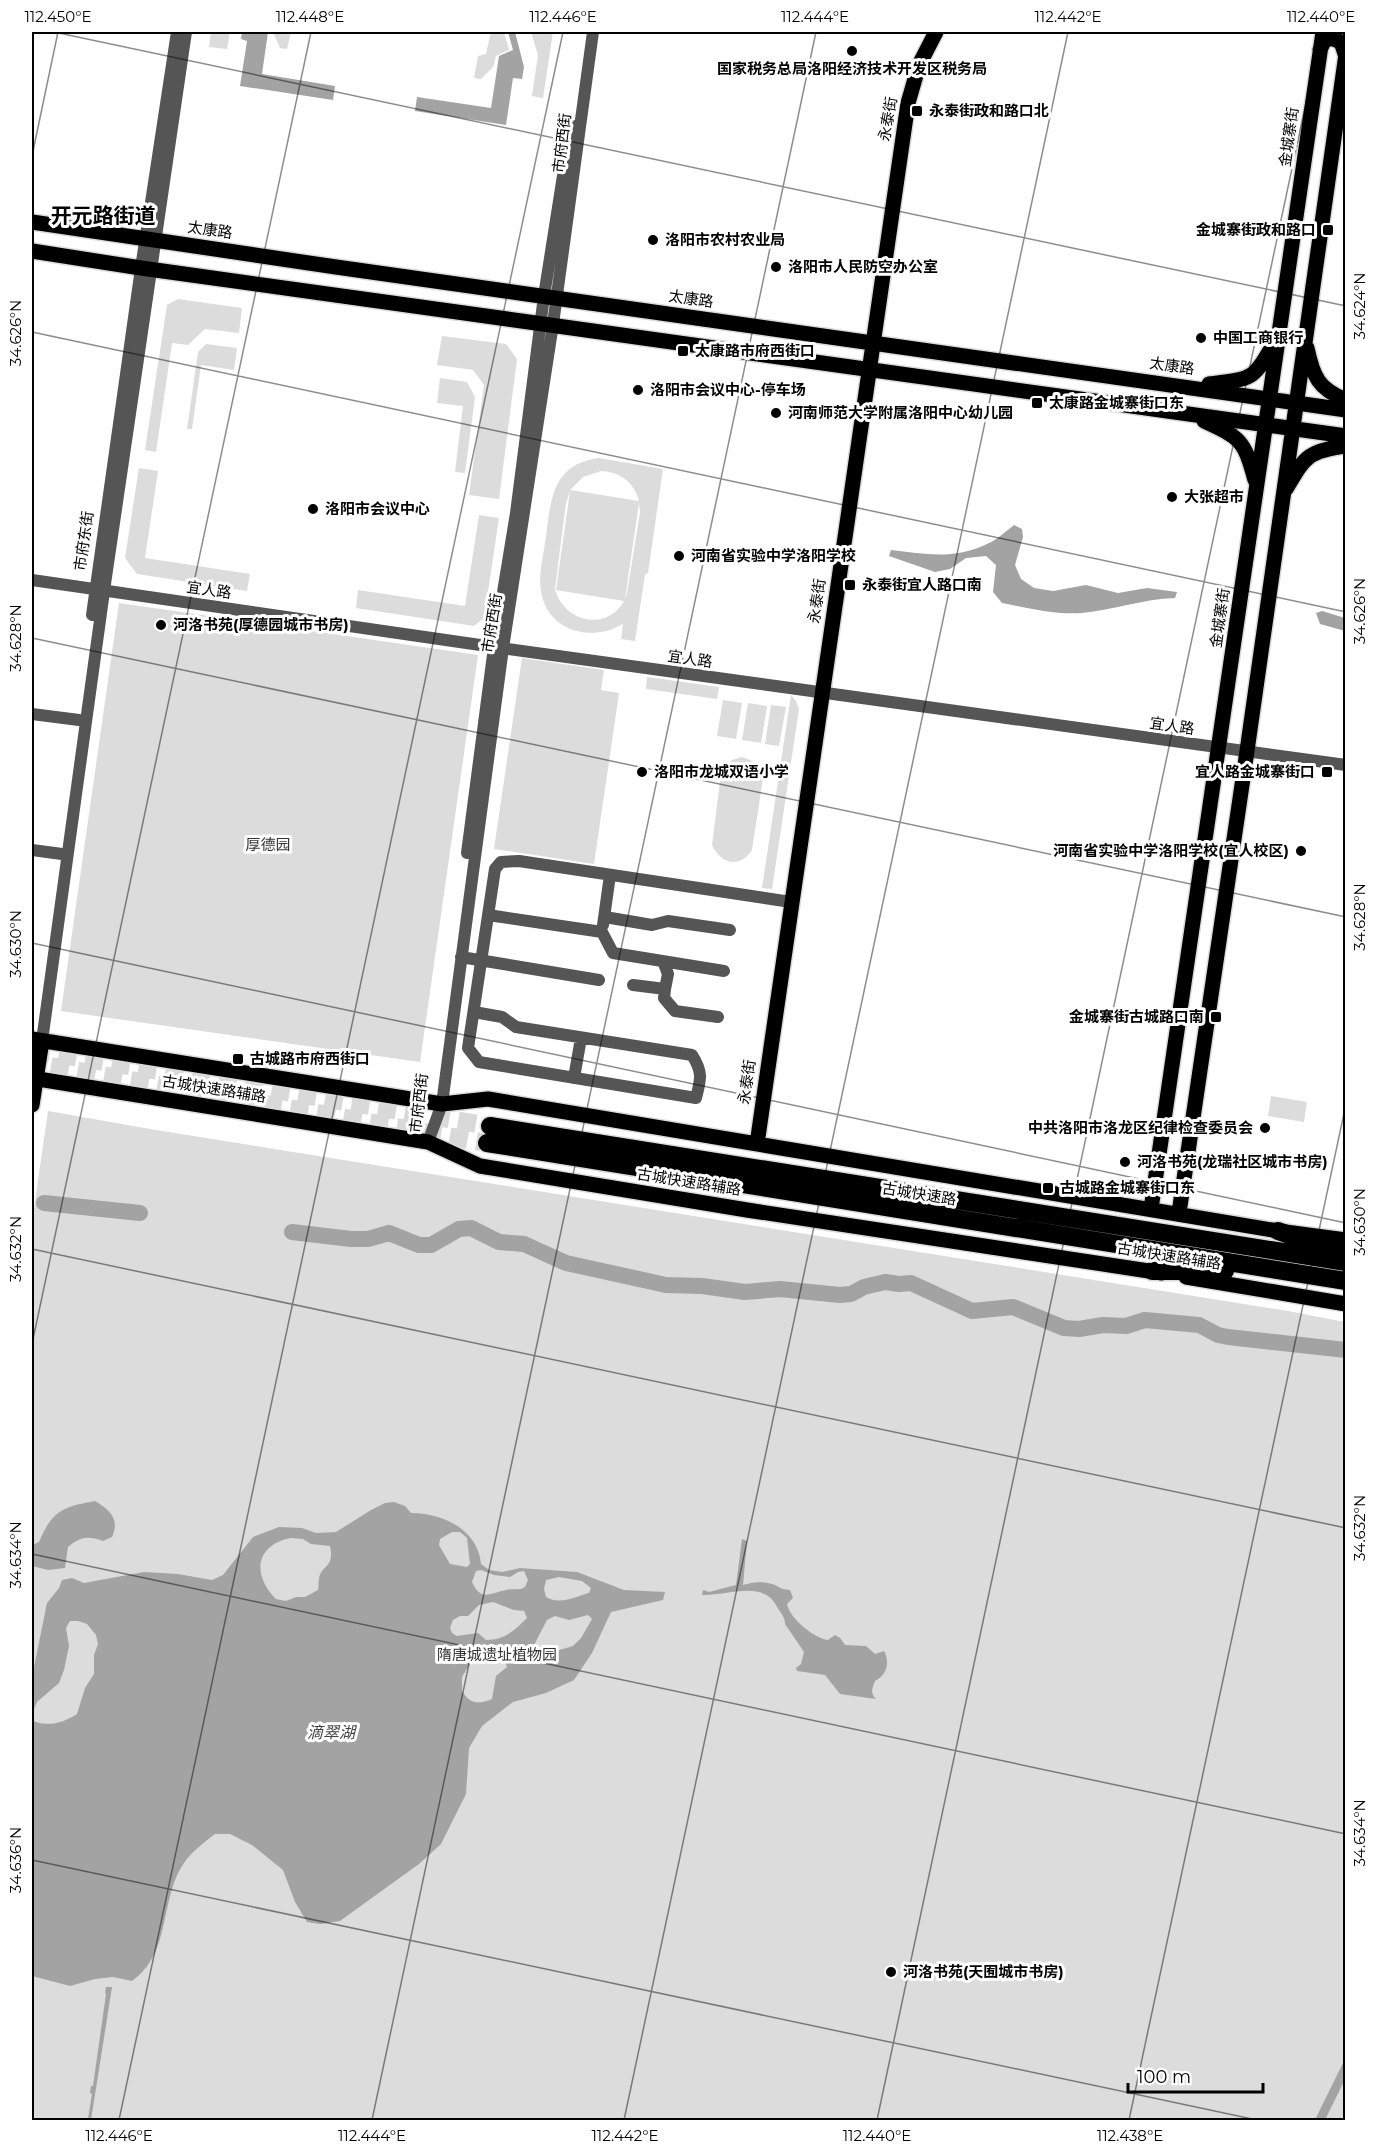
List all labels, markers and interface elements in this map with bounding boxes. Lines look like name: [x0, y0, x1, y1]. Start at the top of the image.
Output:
text: 112.450°E: [24, 7, 92, 26]
text: 112.448°E: [276, 7, 344, 26]
text: 112.446°E: [529, 7, 597, 26]
text: 112.444°E: [781, 7, 849, 26]
text: 112.442°E: [1034, 7, 1102, 26]
text: 112.440°E: [1287, 7, 1355, 26]
marker: 国家税务总局洛阳经济技术开发区税务局: [845, 44, 859, 58]
place label: 国家税务总局洛阳经济技术开发区税务局: [717, 59, 987, 78]
street label: 永泰街: [874, 95, 901, 143]
place label: 永泰街政和路口北: [929, 101, 1049, 120]
marker: 永泰街政和路口北: [910, 104, 924, 118]
street label: 金城寨街: [1275, 106, 1302, 168]
street label: 市府西街: [548, 112, 575, 174]
district label: 开元路街道: [51, 203, 156, 228]
street label: 太康路: [186, 217, 234, 242]
place label: 金城寨街政和路口: [1196, 220, 1316, 239]
marker: 金城寨街政和路口: [1321, 223, 1335, 237]
place label: 洛阳市农村农业局: [665, 230, 785, 249]
marker: 洛阳市农村农业局: [646, 233, 660, 247]
place label: 洛阳市人民防空办公室: [788, 257, 938, 276]
marker: 洛阳市人民防空办公室: [769, 260, 783, 274]
text: 34.624°N: [1350, 273, 1369, 339]
street label: 太康路: [667, 286, 715, 311]
text: 34.626°N: [6, 300, 25, 366]
place label: 中国工商银行: [1213, 328, 1303, 347]
marker: 中国工商银行: [1194, 331, 1208, 345]
place label: 太康路市府西街口: [695, 341, 815, 360]
marker: 太康路市府西街口: [676, 344, 690, 358]
street label: 太康路: [1148, 353, 1196, 378]
place label: 洛阳市会议中心-停车场: [650, 380, 806, 399]
marker: 洛阳市会议中心-停车场: [631, 383, 645, 397]
place label: 太康路金城寨街口东: [1049, 393, 1184, 412]
marker: 太康路金城寨街口东: [1030, 396, 1044, 410]
place label: 河南师范大学附属洛阳中心幼儿园: [788, 403, 1013, 422]
marker: 河南师范大学附属洛阳中心幼儿园: [769, 406, 783, 420]
place label: 大张超市: [1184, 487, 1244, 506]
marker: 大张超市: [1165, 490, 1179, 504]
place label: 洛阳市会议中心: [325, 499, 430, 518]
marker: 洛阳市会议中心: [306, 502, 320, 516]
street label: 市府东街: [70, 510, 97, 572]
place label: 河南省实验中学洛阳学校: [691, 546, 856, 565]
marker: 河南省实验中学洛阳学校: [672, 549, 686, 563]
place label: 永泰街宜人路口南: [862, 575, 982, 594]
street label: 宜人路: [185, 577, 233, 602]
street label: 永泰街: [804, 577, 829, 625]
marker: 永泰街宜人路口南: [843, 578, 857, 592]
text: 34.626°N: [1350, 578, 1369, 644]
street label: 金城寨街: [1206, 587, 1233, 649]
street label: 市府西街: [477, 592, 506, 654]
text: 34.628°N: [6, 604, 25, 672]
place label: 河洛书苑(厚德园城市书房): [173, 615, 349, 634]
marker: 河洛书苑(厚德园城市书房): [154, 618, 168, 632]
street label: 宜人路: [666, 646, 714, 671]
street label: 宜人路: [1148, 713, 1196, 738]
place label: 洛阳市龙城双语小学: [654, 762, 789, 781]
place label: 宜人路金城寨街口: [1195, 762, 1315, 781]
marker: 洛阳市龙城双语小学: [635, 765, 649, 779]
marker: 宜人路金城寨街口: [1320, 765, 1334, 779]
park label: 厚德园: [245, 835, 291, 854]
place label: 河南省实验中学洛阳学校(宜人校区): [1053, 841, 1289, 860]
marker: 河南省实验中学洛阳学校(宜人校区): [1294, 844, 1308, 858]
text: 34.628°N: [1350, 883, 1369, 951]
text: 34.630°N: [6, 910, 25, 978]
place label: 金城寨街古城路口南: [1069, 1007, 1204, 1026]
marker: 金城寨街古城路口南: [1209, 1010, 1223, 1024]
place label: 古城路市府西街口: [250, 1049, 370, 1068]
marker: 古城路市府西街口: [231, 1052, 245, 1066]
street label: 永泰街: [734, 1058, 759, 1106]
street label: 古城快速路辅路: [161, 1071, 267, 1106]
street label: 市府西街: [405, 1072, 432, 1134]
place label: 中共洛阳市洛龙区纪律检查委员会: [1028, 1118, 1253, 1137]
marker: 中共洛阳市洛龙区纪律检查委员会: [1258, 1121, 1272, 1135]
place label: 河洛书苑(龙瑞社区城市书房): [1137, 1152, 1328, 1171]
marker: 河洛书苑(龙瑞社区城市书房): [1118, 1155, 1132, 1169]
street label: 古城快速路辅路: [636, 1164, 742, 1199]
street label: 古城快速路: [881, 1178, 958, 1209]
place label: 古城路金城寨街口东: [1060, 1178, 1195, 1197]
marker: 古城路金城寨街口东: [1041, 1181, 1055, 1195]
text: 34.630°N: [1350, 1188, 1369, 1256]
text: 34.632°N: [6, 1216, 25, 1282]
street label: 古城快速路辅路: [1116, 1238, 1222, 1273]
text: 34.632°N: [1350, 1495, 1369, 1561]
text: 34.634°N: [6, 1521, 25, 1589]
park label: 隋唐城遗址植物园: [437, 1645, 557, 1664]
water label: 滴翠湖: [307, 1723, 358, 1742]
text: 34.634°N: [1350, 1799, 1369, 1867]
text: 34.636°N: [6, 1827, 25, 1893]
place label: 河洛书苑(天囿城市书房): [903, 1962, 1064, 1981]
marker: 河洛书苑(天囿城市书房): [884, 1965, 898, 1979]
scale bar: [1128, 2056, 1263, 2094]
text: 100 m: [1137, 2066, 1191, 2088]
text: 112.446°E: [85, 2126, 153, 2145]
text: 112.444°E: [338, 2126, 406, 2145]
text: 112.442°E: [591, 2126, 659, 2145]
text: 112.440°E: [843, 2126, 911, 2145]
text: 112.438°E: [1097, 2126, 1163, 2145]

